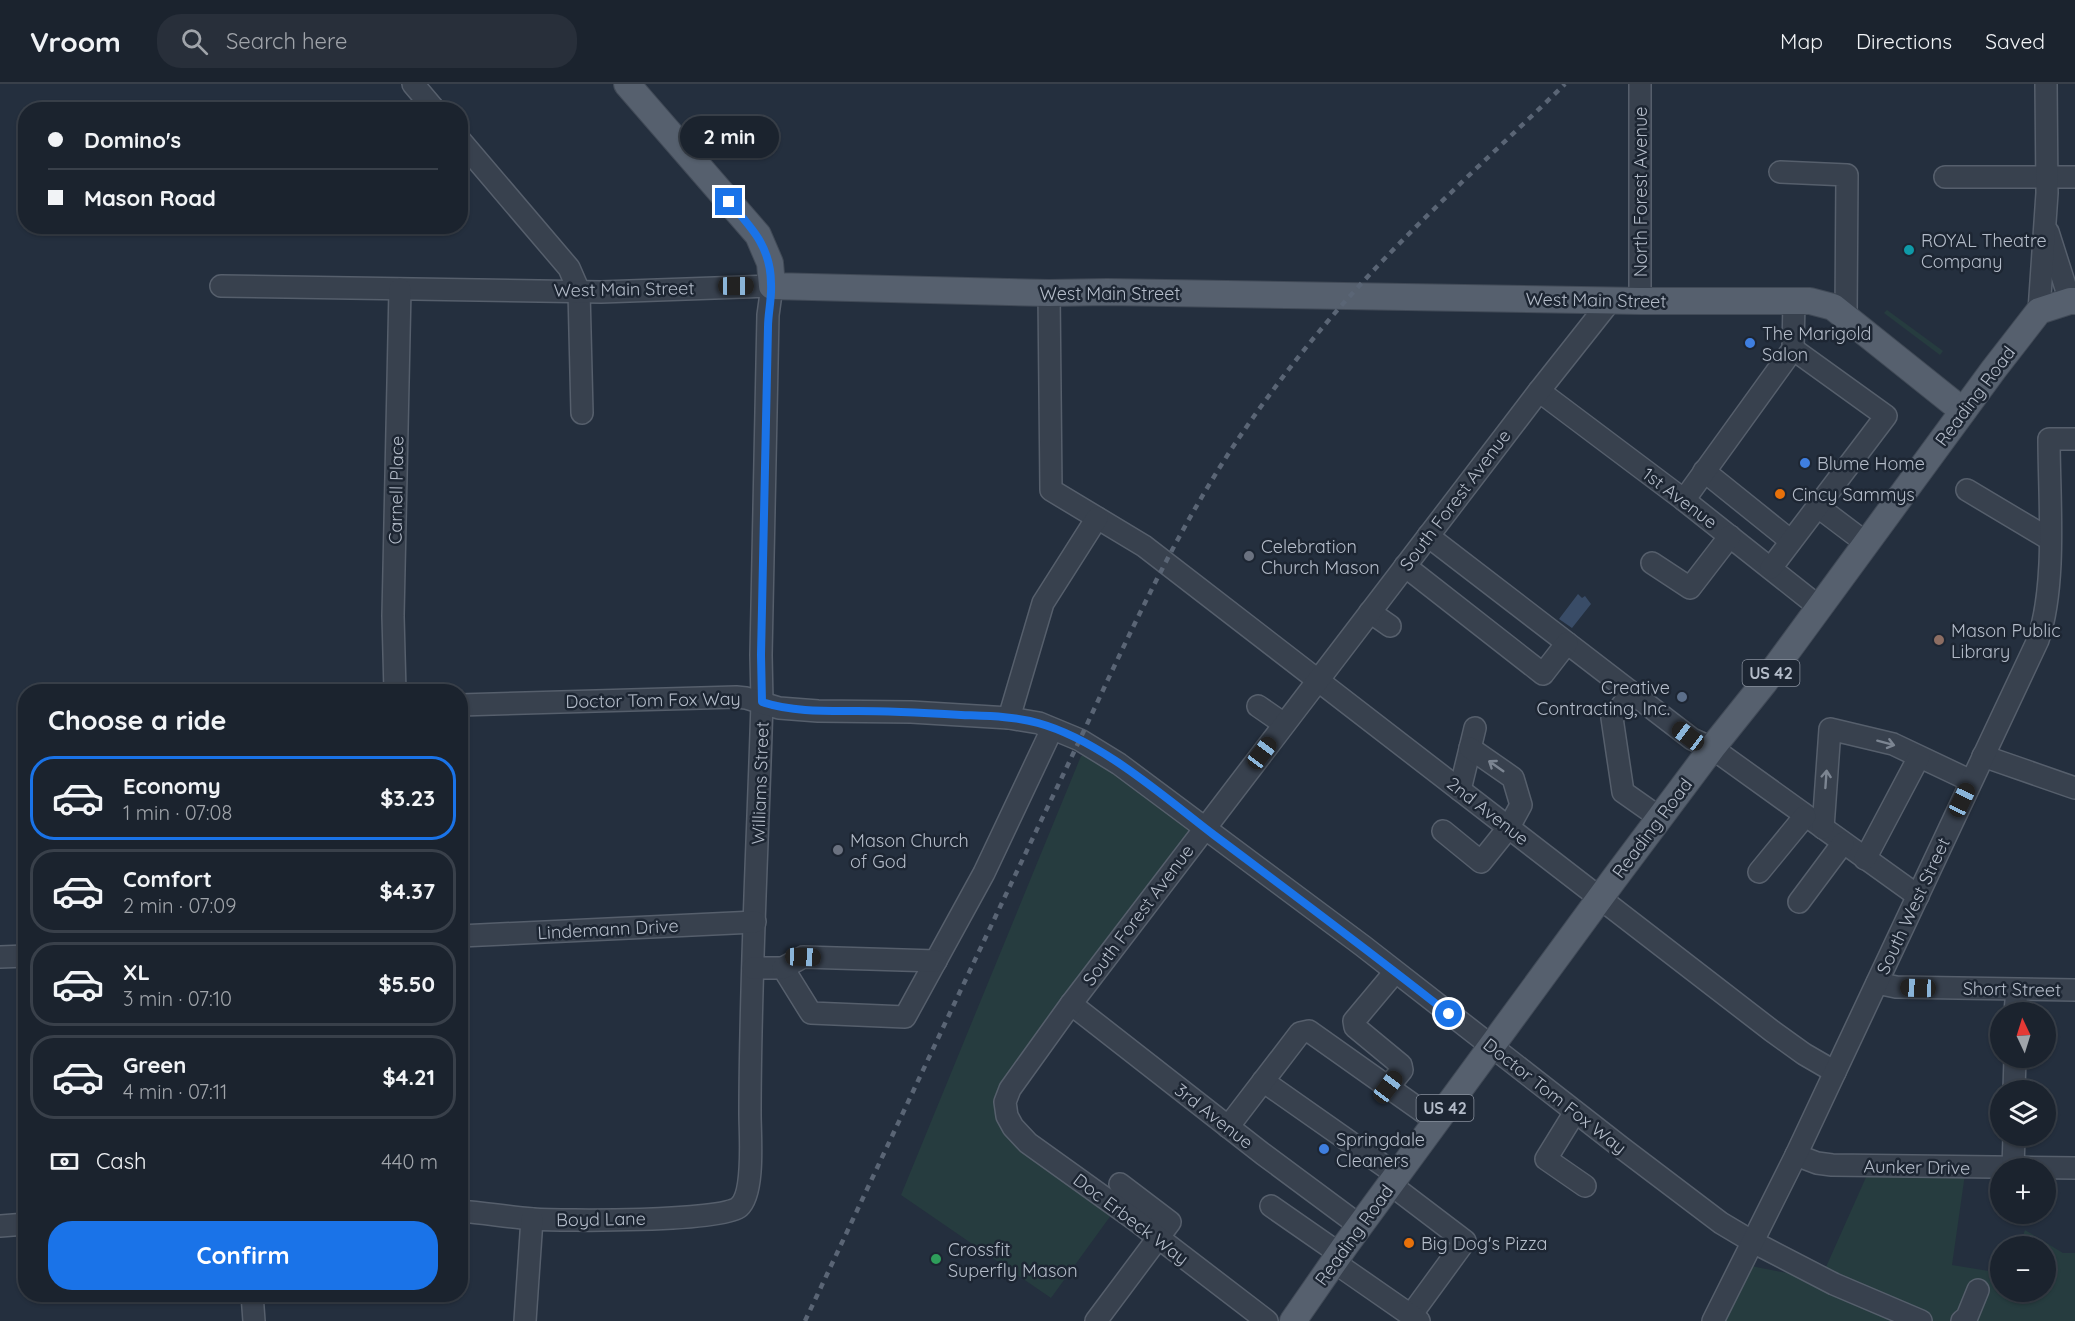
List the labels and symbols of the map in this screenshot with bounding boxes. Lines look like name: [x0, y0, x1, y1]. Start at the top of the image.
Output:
street label: North Forest Avenue: [1629, 107, 1652, 277]
callout: 2 min: [680, 115, 778, 157]
route end: [715, 188, 742, 215]
place label: ROYAL Theatre Company: [1921, 229, 2047, 273]
marker: ROYAL Theatre Company: [1902, 243, 1916, 257]
street label: West Main Street: [553, 276, 695, 302]
car: [718, 277, 754, 295]
street label: West Main Street: [1040, 282, 1180, 305]
street label: West Main Street: [1525, 287, 1667, 313]
place label: The Marigold Salon: [1762, 322, 1871, 366]
marker: The Marigold Salon: [1743, 336, 1757, 350]
street label: Reading Road: [1930, 342, 2020, 450]
street label: South Forest Avenue: [1394, 425, 1516, 575]
street label: Carnell Place: [384, 435, 408, 545]
place label: Blume Home: [1817, 452, 1925, 475]
marker: Blume Home: [1798, 456, 1812, 470]
street label: 1st Avenue: [1638, 462, 1722, 534]
place label: Cincy Sammys: [1792, 483, 1915, 506]
marker: Cincy Sammys: [1773, 487, 1787, 501]
place label: Celebration Church Mason: [1261, 535, 1380, 579]
marker: Celebration Church Mason: [1242, 549, 1256, 563]
place label: Mason Public Library: [1951, 619, 2061, 663]
marker: Mason Public Library: [1932, 633, 1946, 647]
road number: US 42: [1742, 660, 1800, 686]
place label: Creative Contracting, Inc.: [1536, 676, 1670, 720]
street label: Doctor Tom Fox Way: [565, 687, 741, 713]
marker: Creative Contracting, Inc.: [1675, 690, 1689, 704]
car: [1668, 718, 1708, 754]
street label: Williams Street: [746, 721, 774, 845]
car: [1244, 733, 1280, 773]
one-way arrow: [1877, 738, 1896, 750]
one-way arrow: [1489, 760, 1505, 772]
one-way arrow: [1821, 769, 1832, 789]
street label: 2nd Avenue: [1442, 772, 1534, 850]
street label: Reading Road: [1607, 774, 1697, 882]
car: [1946, 780, 1978, 820]
place label: Mason Church of God: [850, 829, 969, 873]
street label: South West Street: [1871, 834, 1955, 978]
street label: South Forest Avenue: [1077, 840, 1199, 990]
marker: Mason Church of God: [831, 843, 845, 857]
street label: Lindemann Drive: [537, 914, 679, 944]
car: [785, 947, 821, 967]
street label: Short Street: [1963, 977, 2061, 1001]
car: [1900, 978, 1936, 998]
route start: [1435, 1000, 1462, 1027]
north arrow: [1990, 1002, 2056, 1068]
street label: Doctor Tom Fox Way: [1479, 1033, 1631, 1159]
car: [1370, 1067, 1406, 1107]
street label: 3rd Avenue: [1170, 1078, 1258, 1154]
road number: US 42: [1416, 1095, 1474, 1121]
place label: Springdale Cleaners: [1336, 1128, 1425, 1172]
marker: Springdale Cleaners: [1317, 1142, 1331, 1156]
street label: Aunker Drive: [1863, 1155, 1971, 1179]
street label: Doc Erbeck Way: [1069, 1168, 1193, 1270]
street label: Reading Road: [1310, 1180, 1398, 1290]
street label: Boyd Lane: [556, 1207, 646, 1231]
place label: Big Dog's Pizza: [1421, 1232, 1547, 1255]
marker: Big Dog's Pizza: [1402, 1236, 1416, 1250]
place label: Crossfit Superfly Mason: [948, 1238, 1078, 1282]
marker: Crossfit Superfly Mason: [929, 1252, 943, 1266]

